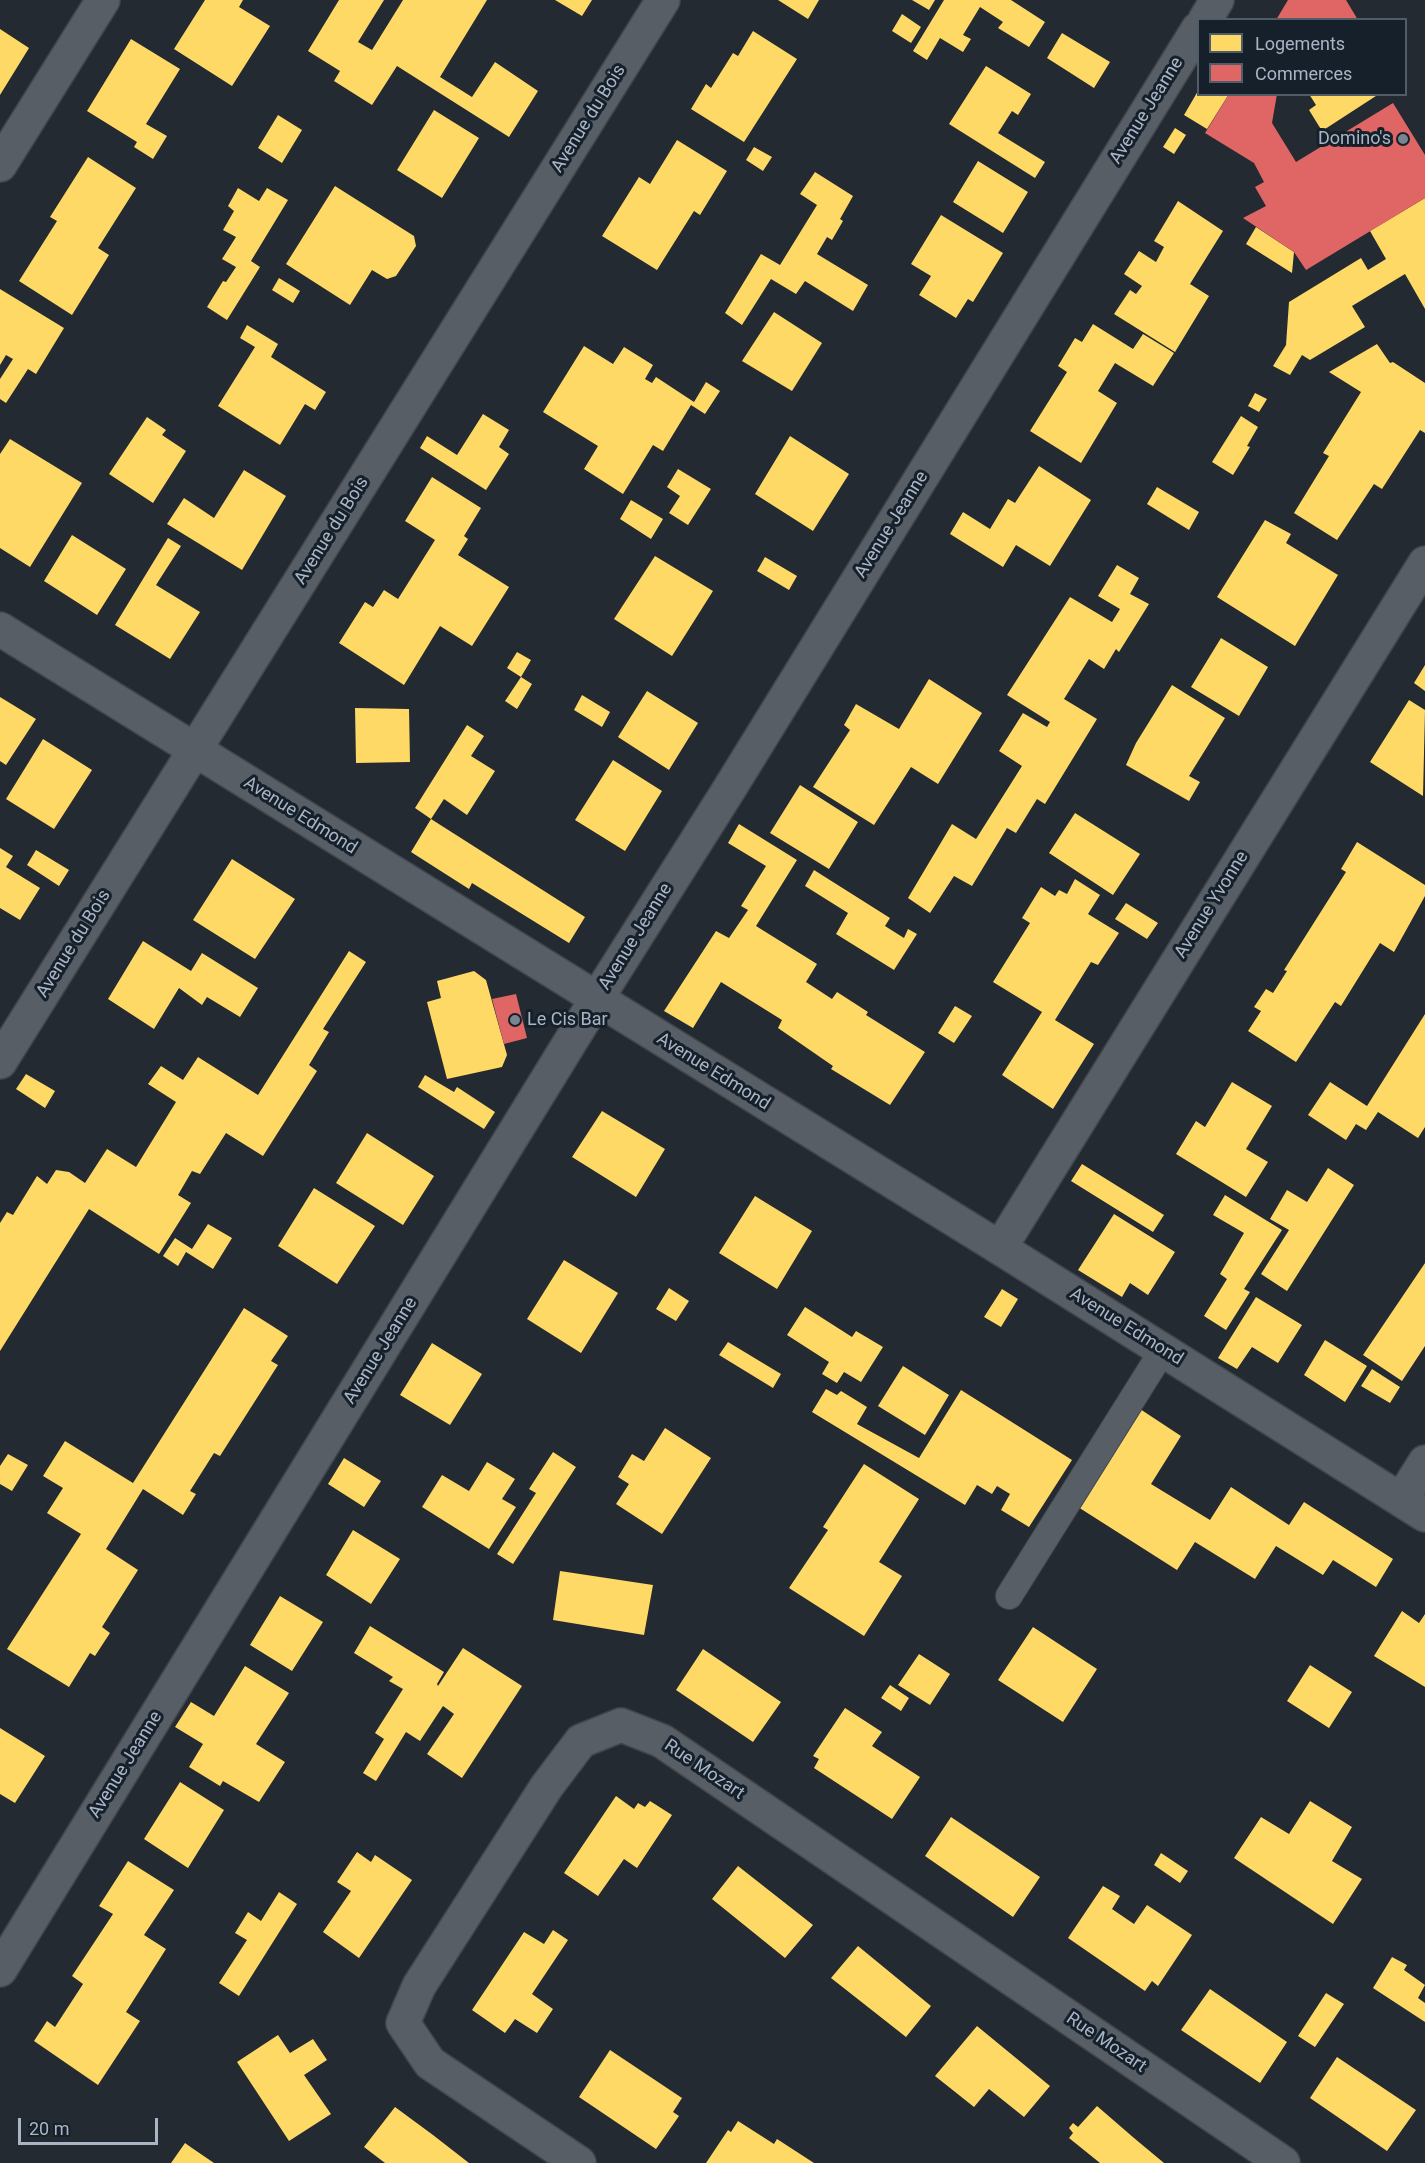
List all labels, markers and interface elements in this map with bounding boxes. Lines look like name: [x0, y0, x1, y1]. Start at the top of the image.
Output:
legend: [1197, 18, 1407, 96]
text: Logements: [1255, 33, 1345, 54]
street label: Avenue Jeanne: [1106, 54, 1188, 168]
street label: Avenue du Bois: [547, 61, 631, 177]
text: Commerces: [1255, 63, 1352, 84]
place label: Domino's: [1318, 128, 1391, 150]
marker: Domino's: [1396, 132, 1410, 146]
street label: Avenue Jeanne: [851, 468, 933, 582]
street label: Avenue du Bois: [290, 473, 374, 589]
street label: Avenue Edmond: [239, 772, 361, 860]
street label: Avenue Yvonne: [1170, 847, 1254, 963]
street label: Avenue Jeanne: [595, 880, 677, 994]
street label: Avenue du Bois: [32, 886, 116, 1002]
place label: Le Cis Bar: [527, 1009, 608, 1031]
marker: Le Cis Bar: [508, 1013, 522, 1027]
street label: Avenue Edmond: [652, 1028, 774, 1116]
street label: Avenue Edmond: [1065, 1283, 1187, 1371]
street label: Avenue Jeanne: [340, 1294, 422, 1408]
street label: Avenue Jeanne: [85, 1708, 167, 1822]
street label: Rue Mozart: [660, 1735, 748, 1805]
street label: Rue Mozart: [1062, 2008, 1150, 2078]
scale bar: [21, 2106, 160, 2144]
text: 20 m: [29, 2118, 69, 2139]

